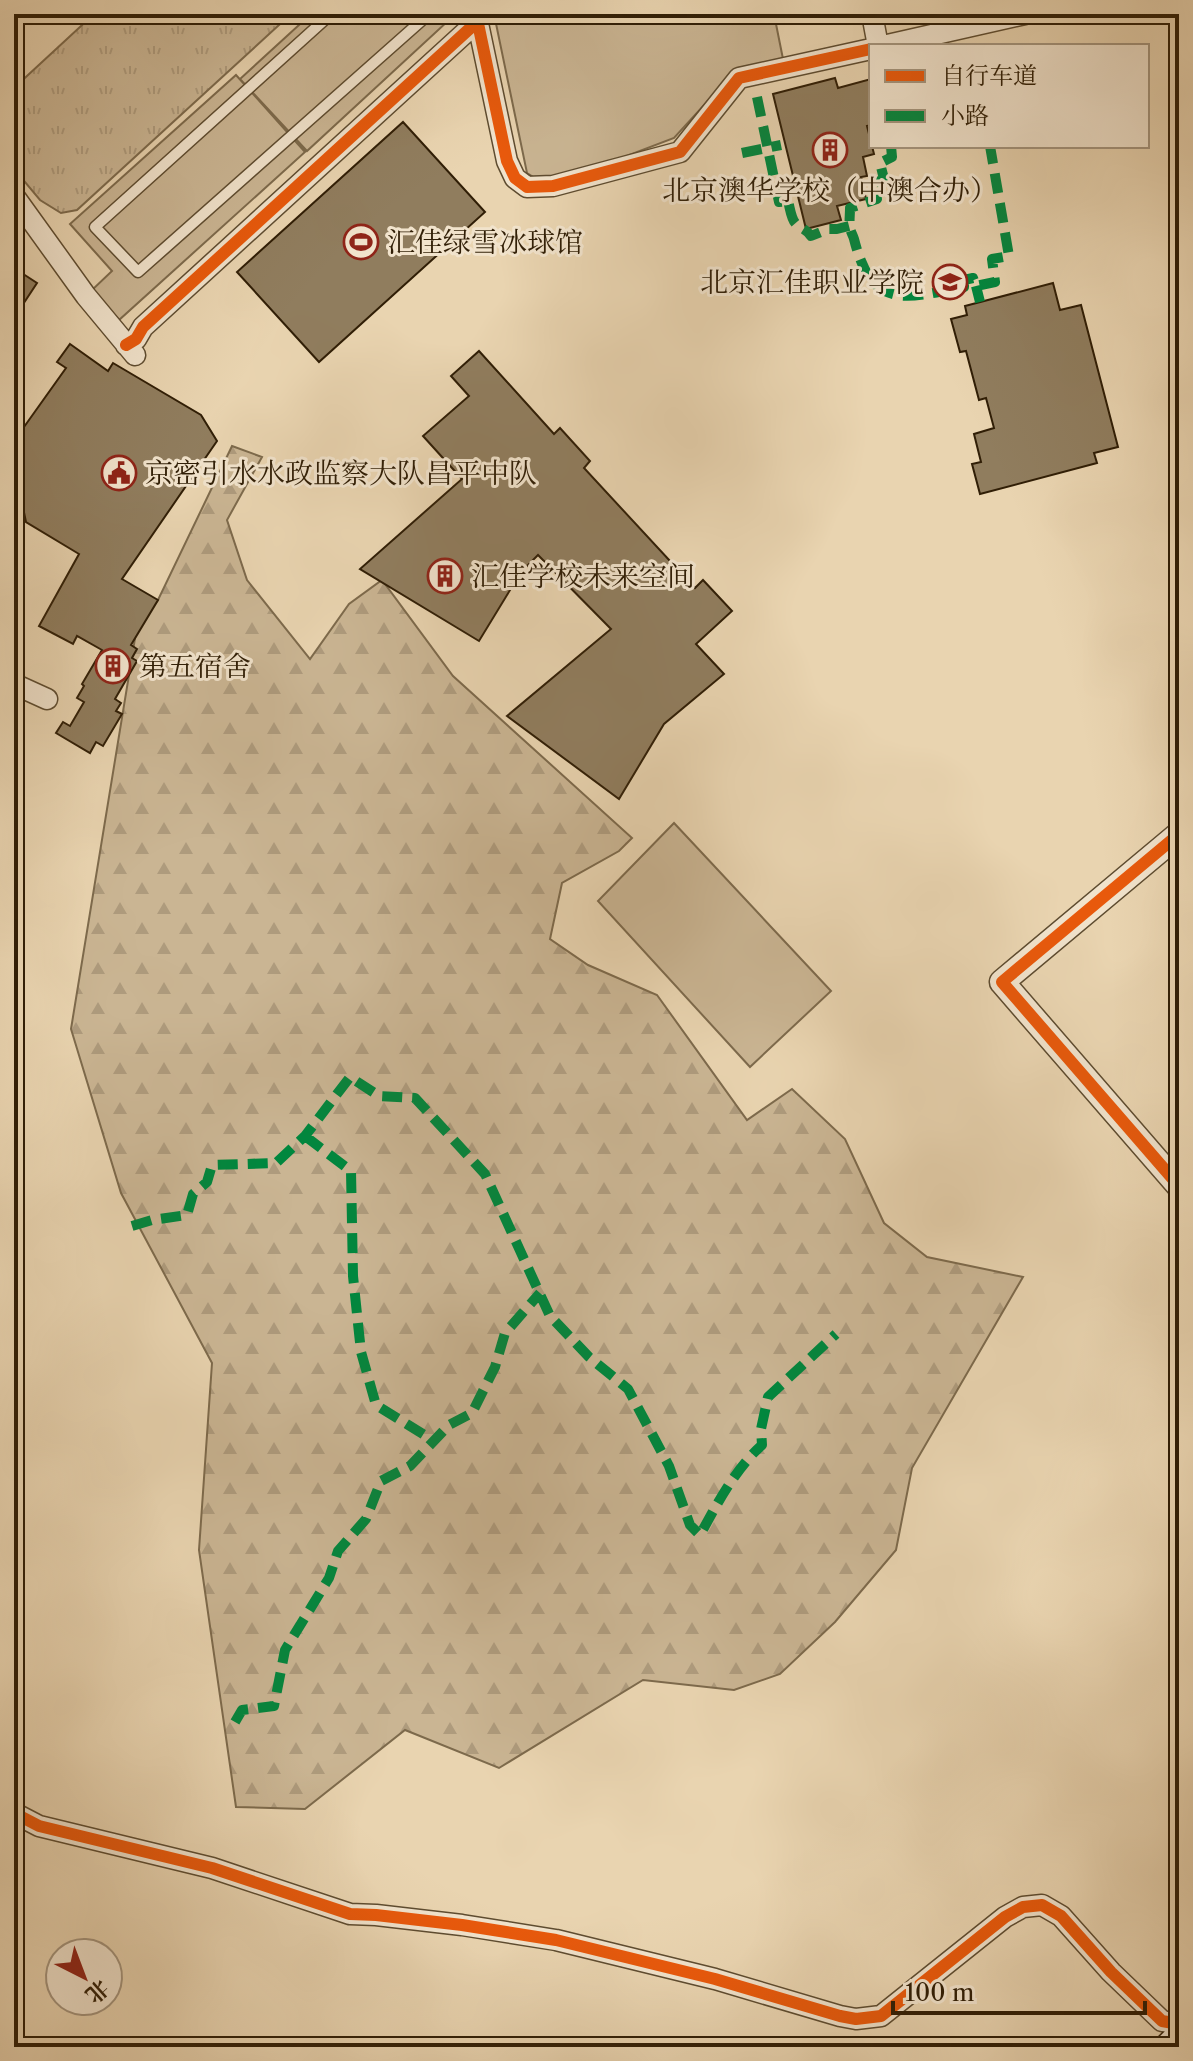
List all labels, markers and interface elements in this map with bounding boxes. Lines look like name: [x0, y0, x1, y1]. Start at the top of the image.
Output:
legend: [869, 44, 1149, 148]
text: 自行车道: [941, 61, 1037, 90]
text: 小路: [941, 101, 989, 130]
building icon: 北京澳华学校（中澳合办）: [811, 131, 849, 169]
place label: 北京澳华学校（中澳合办）: [662, 173, 998, 207]
sports icon: 汇佳绿雪冰球馆: [342, 223, 380, 261]
place label: 汇佳绿雪冰球馆: [387, 225, 583, 259]
school or university icon: 北京汇佳职业学院: [931, 263, 969, 301]
place label: 北京汇佳职业学院: [700, 265, 924, 299]
public building icon: 京密引水水政监察大队昌平中队: [100, 454, 138, 492]
place label: 京密引水水政监察大队昌平中队: [145, 456, 537, 490]
building icon: 汇佳学校未来空间: [426, 557, 464, 595]
place label: 汇佳学校未来空间: [471, 559, 695, 593]
building icon: 第五宿舍: [94, 647, 132, 685]
place label: 第五宿舍: [139, 649, 251, 683]
north arrow: [44, 1937, 124, 2017]
scale bar: [893, 1965, 1145, 2015]
text: 北: [80, 1974, 114, 2009]
text: 100 m: [905, 1978, 974, 2007]

